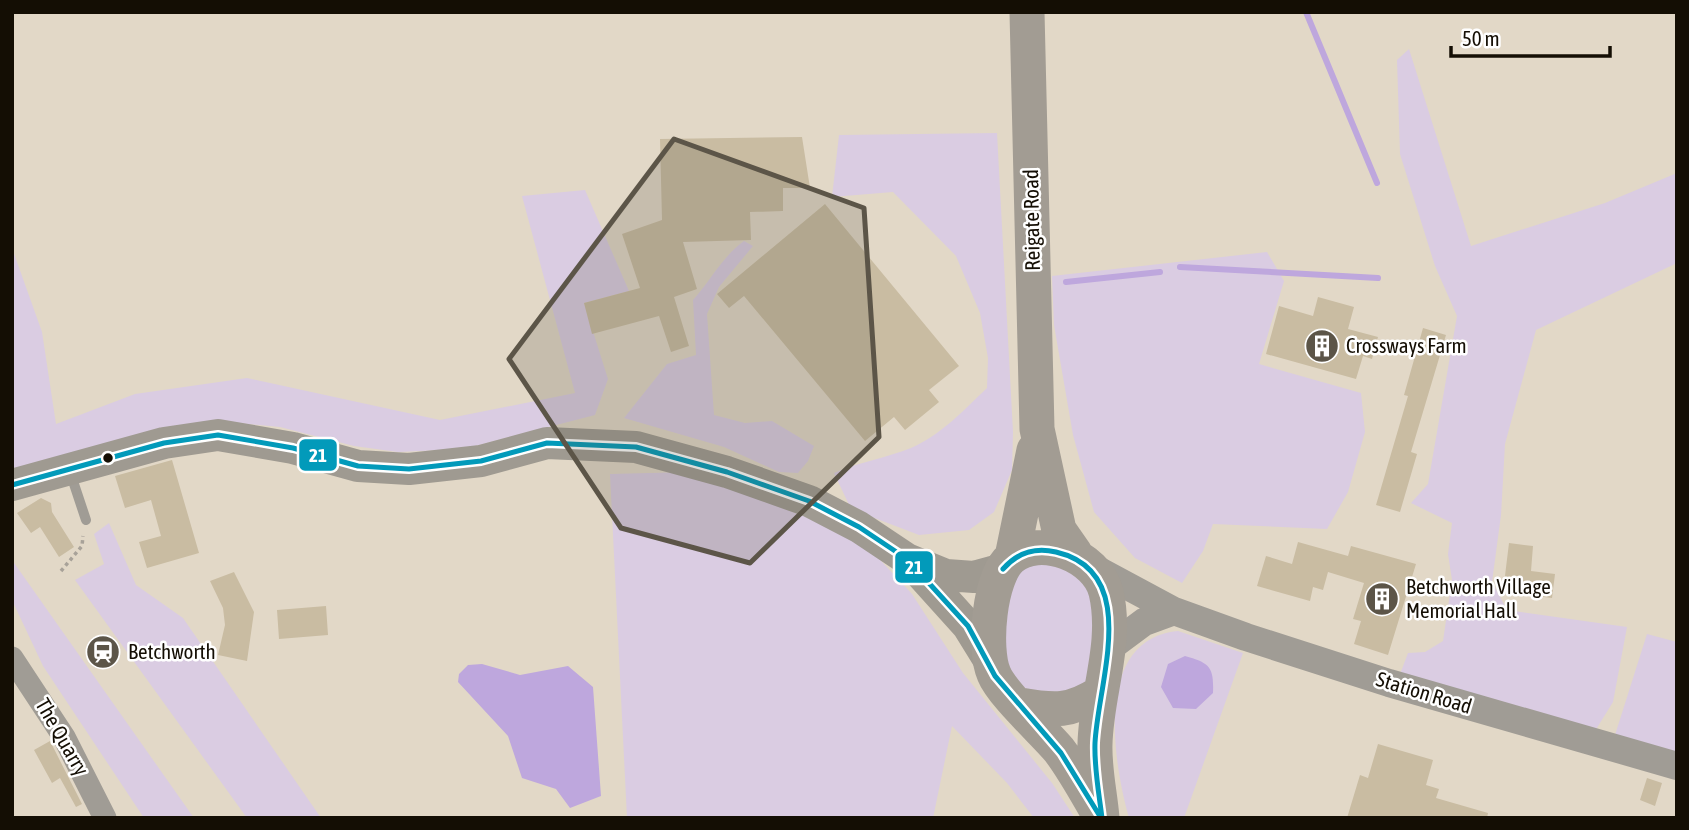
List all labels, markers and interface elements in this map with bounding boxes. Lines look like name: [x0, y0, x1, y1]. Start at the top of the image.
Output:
scale bar: [1451, 14, 1610, 58]
text: 50 m: [1462, 26, 1500, 50]
street label: Reigate Road: [1018, 169, 1044, 271]
building icon: Crossways Farm: [1303, 327, 1341, 365]
place label: Crossways Farm: [1346, 333, 1467, 357]
line badge: 21: [298, 438, 338, 472]
text: 21: [309, 444, 327, 466]
unlabelled marker: [101, 451, 115, 465]
line badge: 21: [894, 550, 934, 584]
text: 21: [905, 556, 923, 578]
place label: Betchworth Village Memorial Hall: [1406, 574, 1551, 622]
building icon: Betchworth Village Memorial Hall: [1363, 580, 1401, 618]
station icon: Betchworth: [84, 633, 122, 671]
place label: Betchworth: [128, 639, 216, 663]
street label: Station Road: [1374, 666, 1475, 718]
street label: The Quarry: [31, 694, 95, 779]

